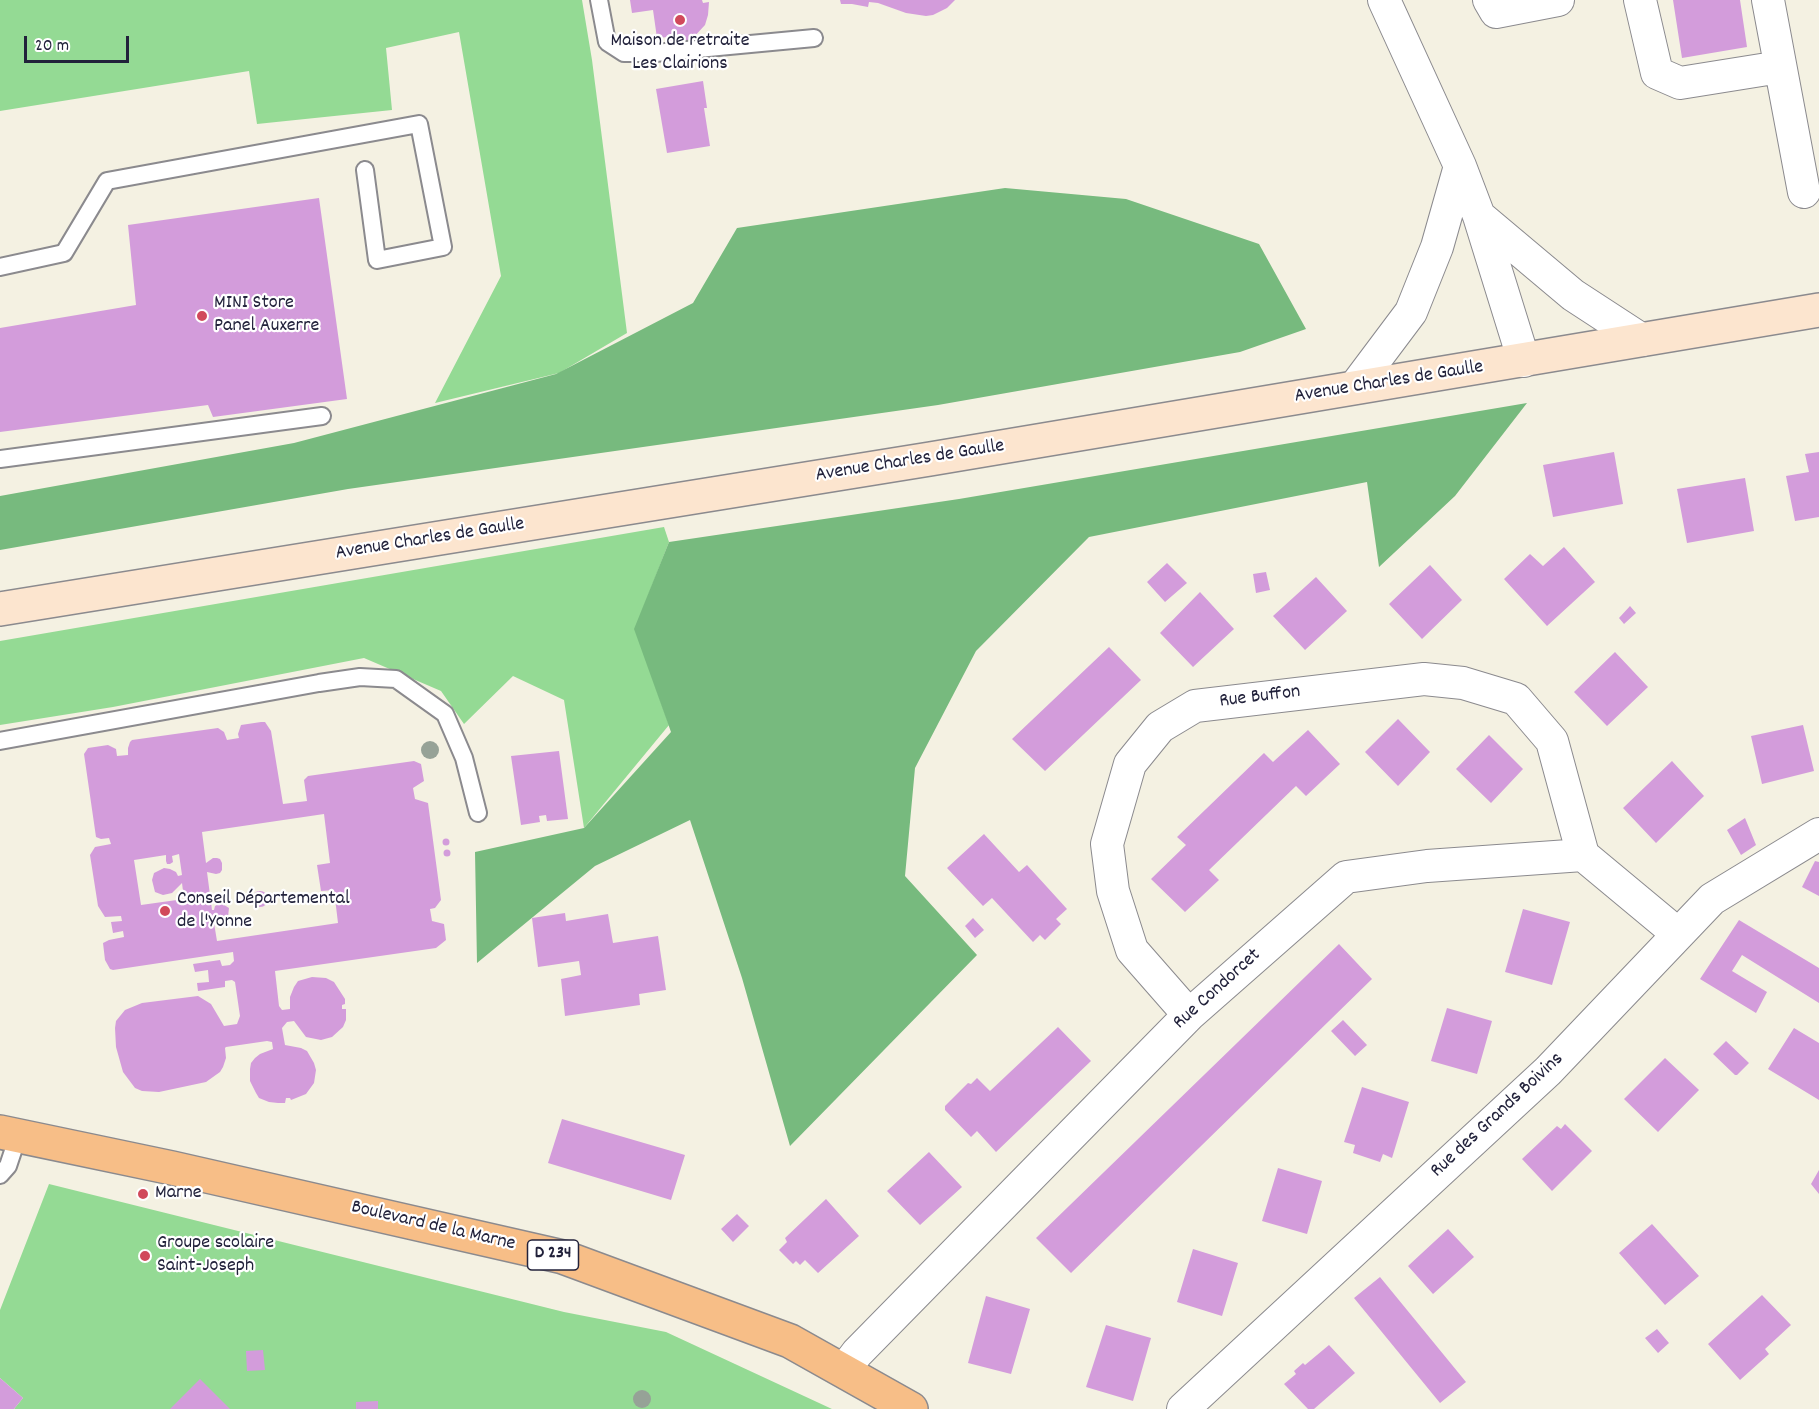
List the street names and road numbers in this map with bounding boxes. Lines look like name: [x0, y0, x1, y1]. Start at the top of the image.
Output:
street label: Avenue Charles de Gaulle: [1293, 356, 1485, 410]
street label: Avenue Charles de Gaulle: [814, 435, 1006, 489]
street label: Avenue Charles de Gaulle: [334, 513, 526, 567]
street label: Rue Buffon: [1218, 681, 1302, 715]
street label: Rue Condorcet: [1169, 944, 1267, 1036]
street label: Rue des Grands Boivins: [1427, 1048, 1569, 1184]
street label: Boulevard de la Marne: [349, 1196, 517, 1258]
road number: D 234: [528, 1240, 578, 1270]

